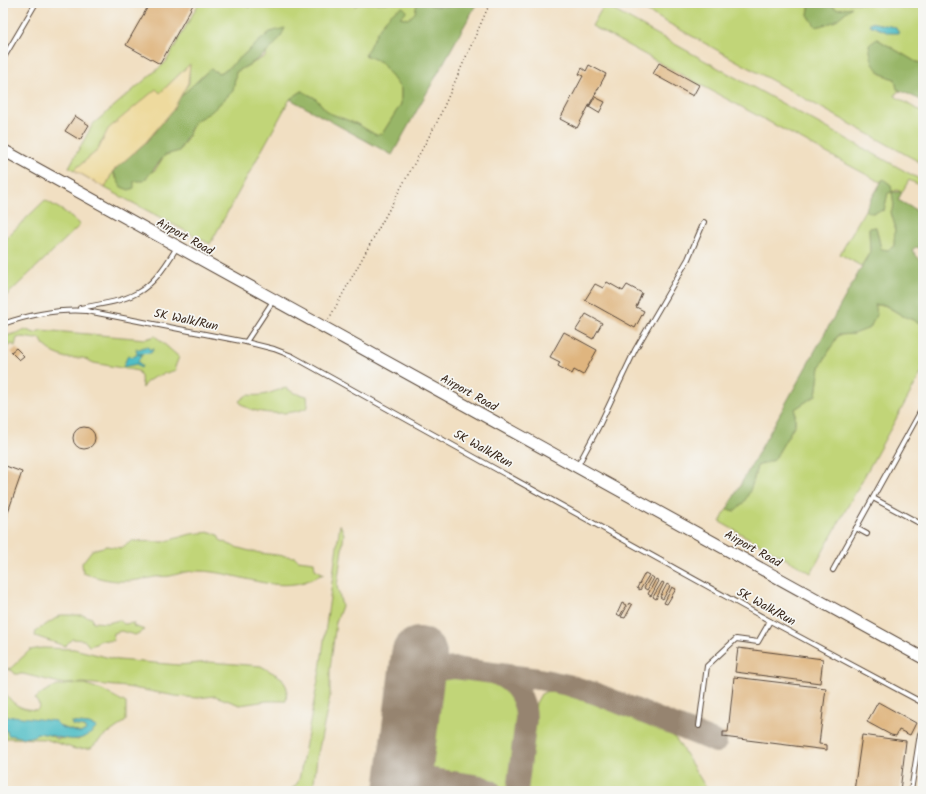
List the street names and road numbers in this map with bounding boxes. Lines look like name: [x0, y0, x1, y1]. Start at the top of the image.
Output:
street label: Airport Road: [153, 213, 218, 261]
street label: 5K Walk/Run: [152, 304, 220, 336]
street label: Airport Road: [437, 369, 502, 417]
street label: 5K Walk/Run: [450, 425, 516, 473]
street label: Airport Road: [721, 525, 786, 573]
street label: 5K Walk/Run: [733, 583, 799, 631]

